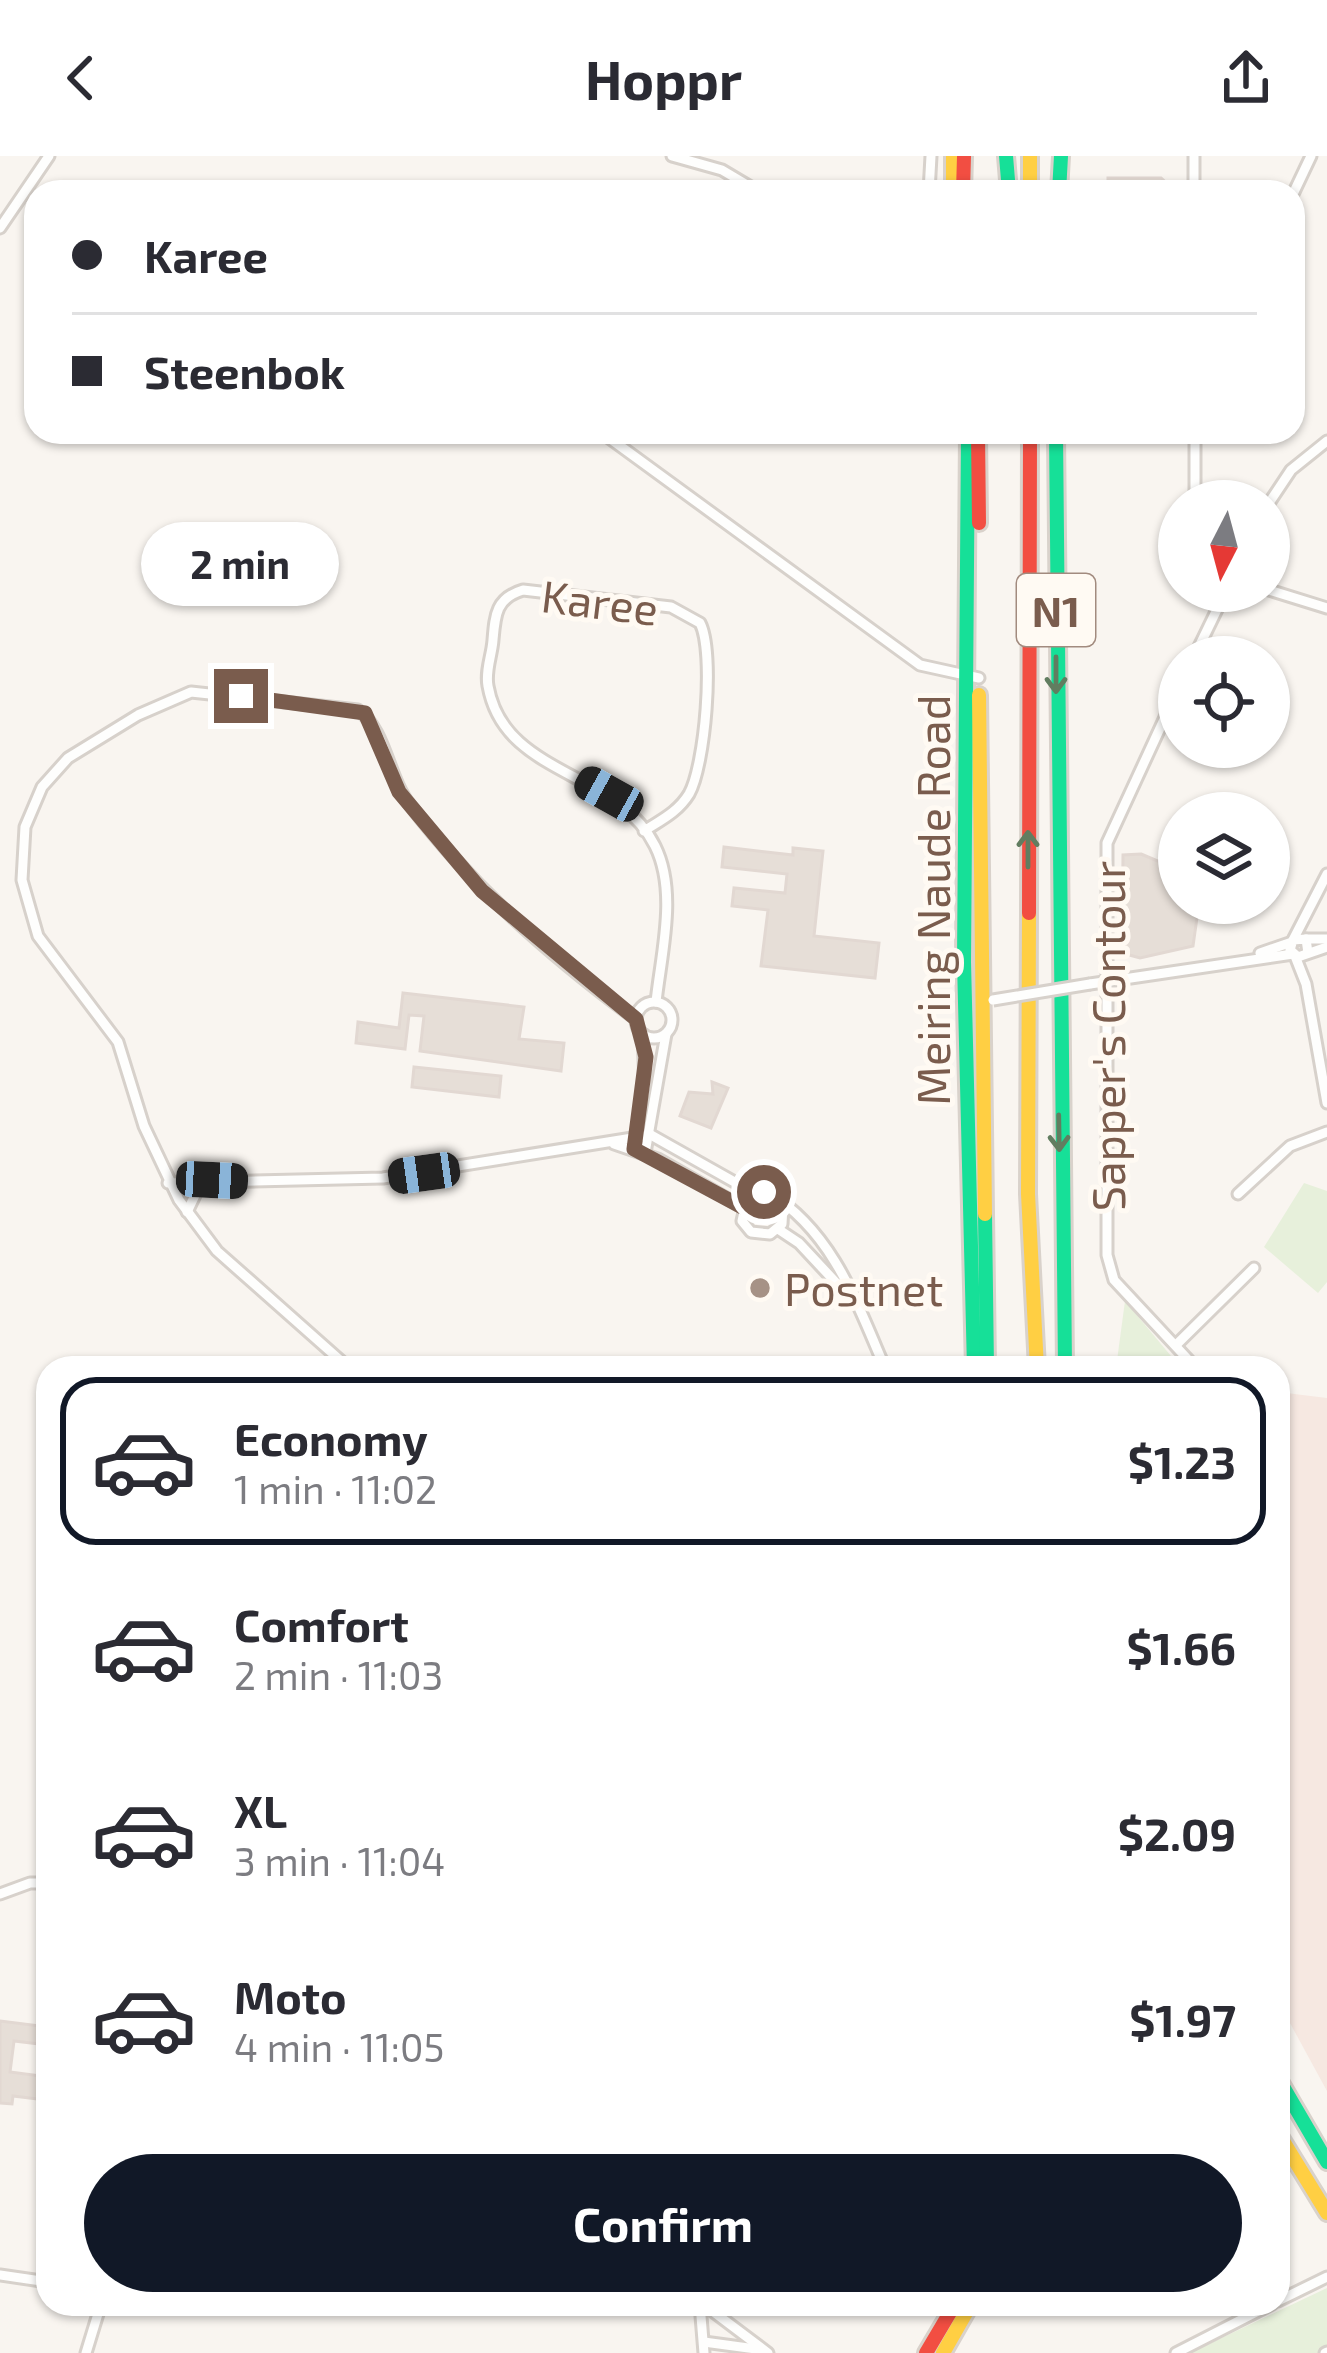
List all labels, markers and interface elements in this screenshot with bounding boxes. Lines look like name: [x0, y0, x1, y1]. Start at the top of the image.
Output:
icon: back: [48, 45, 114, 111]
icon: share: [1213, 45, 1279, 111]
text: Hoppr: [585, 46, 742, 111]
text: Karee: [144, 228, 268, 282]
text: Steenbok: [144, 344, 345, 398]
north arrow: [1158, 480, 1290, 612]
map controls: [1158, 480, 1290, 924]
callout: 2 min: [142, 522, 340, 606]
text: 2 min: [190, 540, 290, 587]
street label: Karee: [539, 567, 661, 635]
road number: N1: [1017, 574, 1095, 646]
button: locate: [1158, 636, 1290, 768]
one-way arrow: [1045, 655, 1067, 694]
route end: [214, 669, 268, 723]
street label: Meiring Naude Road: [905, 695, 959, 1106]
car: [569, 761, 649, 827]
button: layers: [1158, 792, 1290, 924]
one-way arrow: [1017, 830, 1039, 869]
street label: Sapper's Contour: [1080, 861, 1134, 1211]
one-way arrow: [1048, 1113, 1070, 1152]
car: [386, 1150, 462, 1196]
car: [175, 1160, 249, 1200]
route start: [737, 1165, 791, 1219]
place label: Postnet: [784, 1261, 943, 1315]
marker: Postnet: [747, 1275, 773, 1301]
icon: car: [90, 1407, 198, 1515]
text: Economy: [234, 1411, 428, 1465]
text: $1.23: [1128, 1434, 1236, 1488]
text: 1 min · 11:02: [234, 1465, 437, 1512]
icon: car: [90, 1593, 198, 1701]
text: Comfort: [234, 1597, 409, 1651]
text: $1.66: [1126, 1620, 1236, 1674]
text: 2 min · 11:03: [234, 1651, 443, 1698]
icon: car: [90, 1779, 198, 1887]
text: XL: [234, 1783, 287, 1837]
text: $2.09: [1118, 1806, 1236, 1860]
text: 3 min · 11:04: [234, 1837, 445, 1884]
icon: car: [90, 1965, 198, 2073]
text: Moto: [234, 1969, 347, 2023]
text: $1.97: [1129, 1992, 1236, 2046]
text: 4 min · 11:05: [234, 2023, 444, 2070]
button: Confirm: [84, 2154, 1242, 2292]

